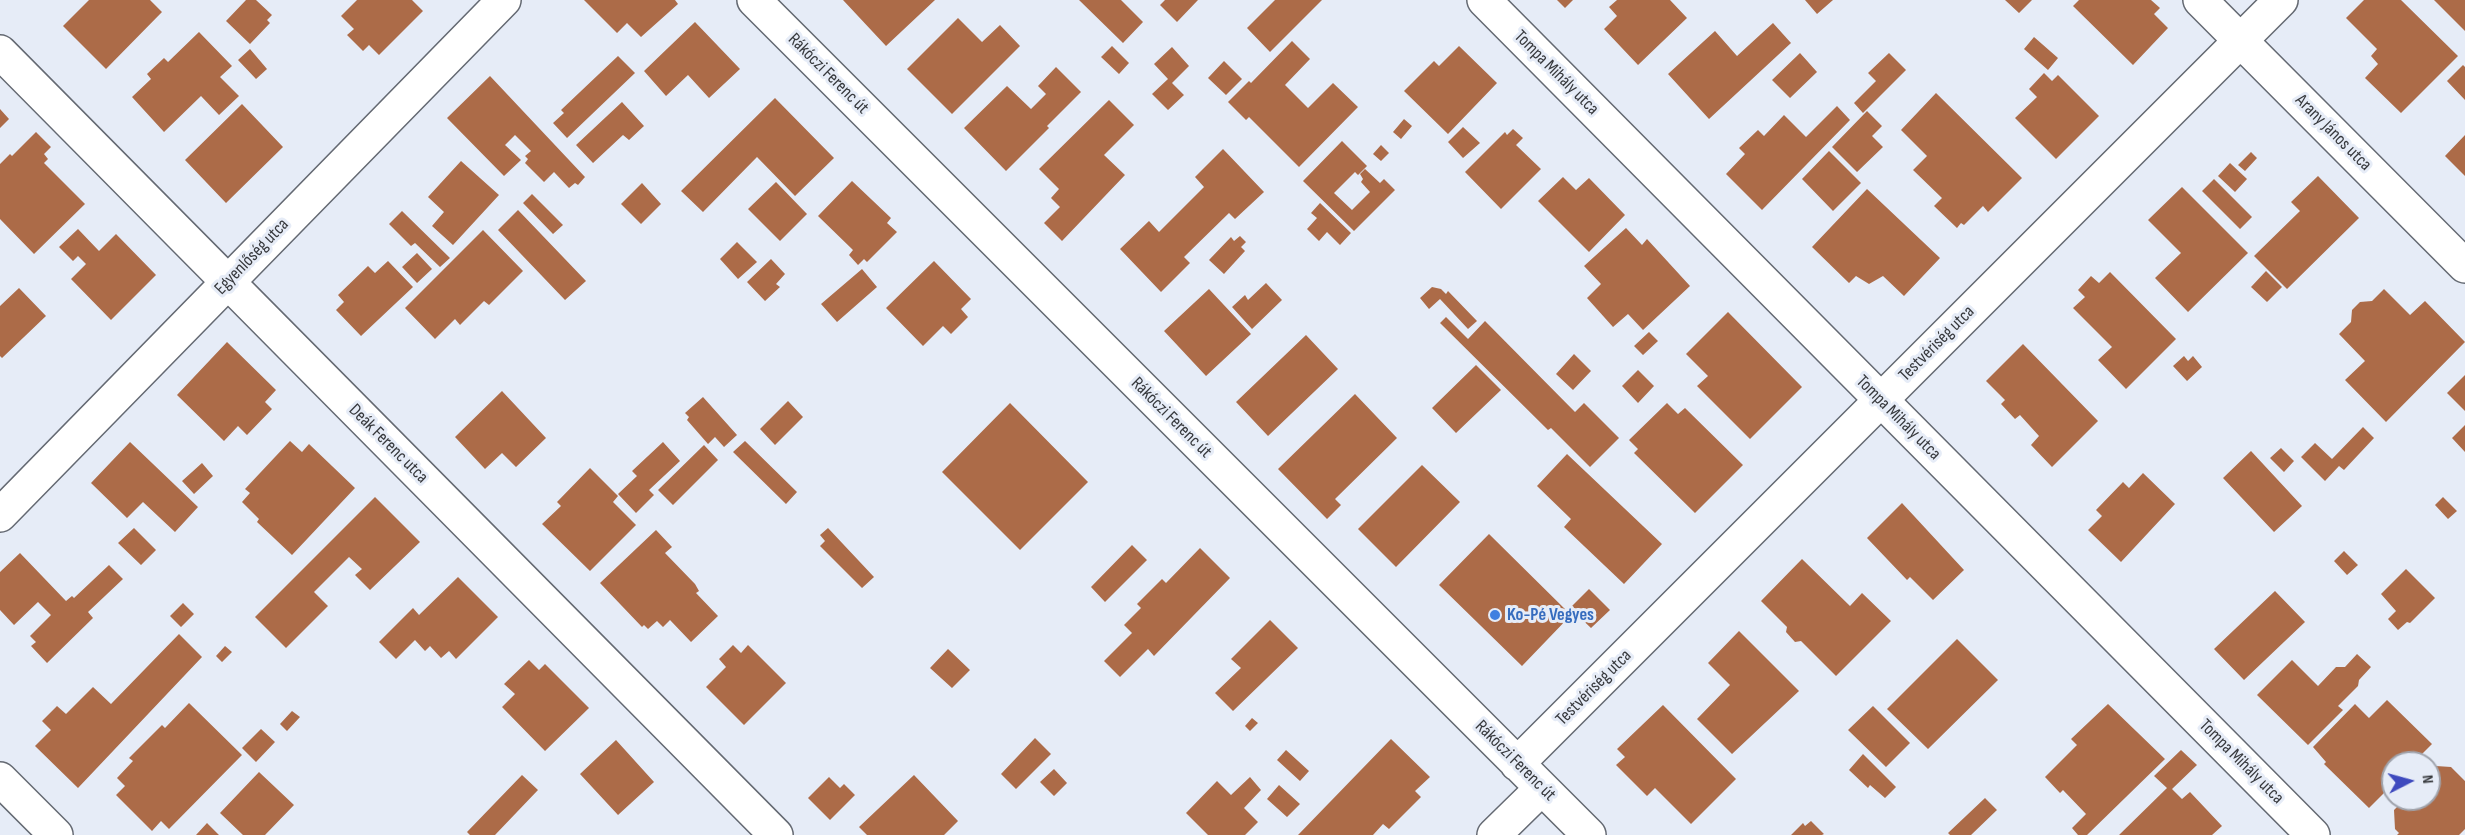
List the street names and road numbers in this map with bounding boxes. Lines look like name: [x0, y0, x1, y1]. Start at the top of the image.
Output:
street label: Tompa Mihály utca: [1509, 26, 1603, 120]
street label: Rákóczi Ferenc út: [783, 29, 873, 119]
street label: Arany János utca: [2290, 90, 2376, 176]
street label: Egyenlőség utca: [210, 214, 294, 300]
street label: Testvériség utca: [1895, 302, 1979, 386]
street label: Tompa Mihály utca: [1851, 371, 1945, 465]
street label: Rákóczi Ferenc út: [1126, 373, 1216, 463]
street label: Deák Ferenc utca: [344, 400, 432, 488]
street label: Testvériség utca: [1552, 646, 1636, 730]
street label: Tompa Mihály utca: [2194, 715, 2288, 809]
street label: Rákóczi Ferenc út: [1470, 716, 1560, 806]

